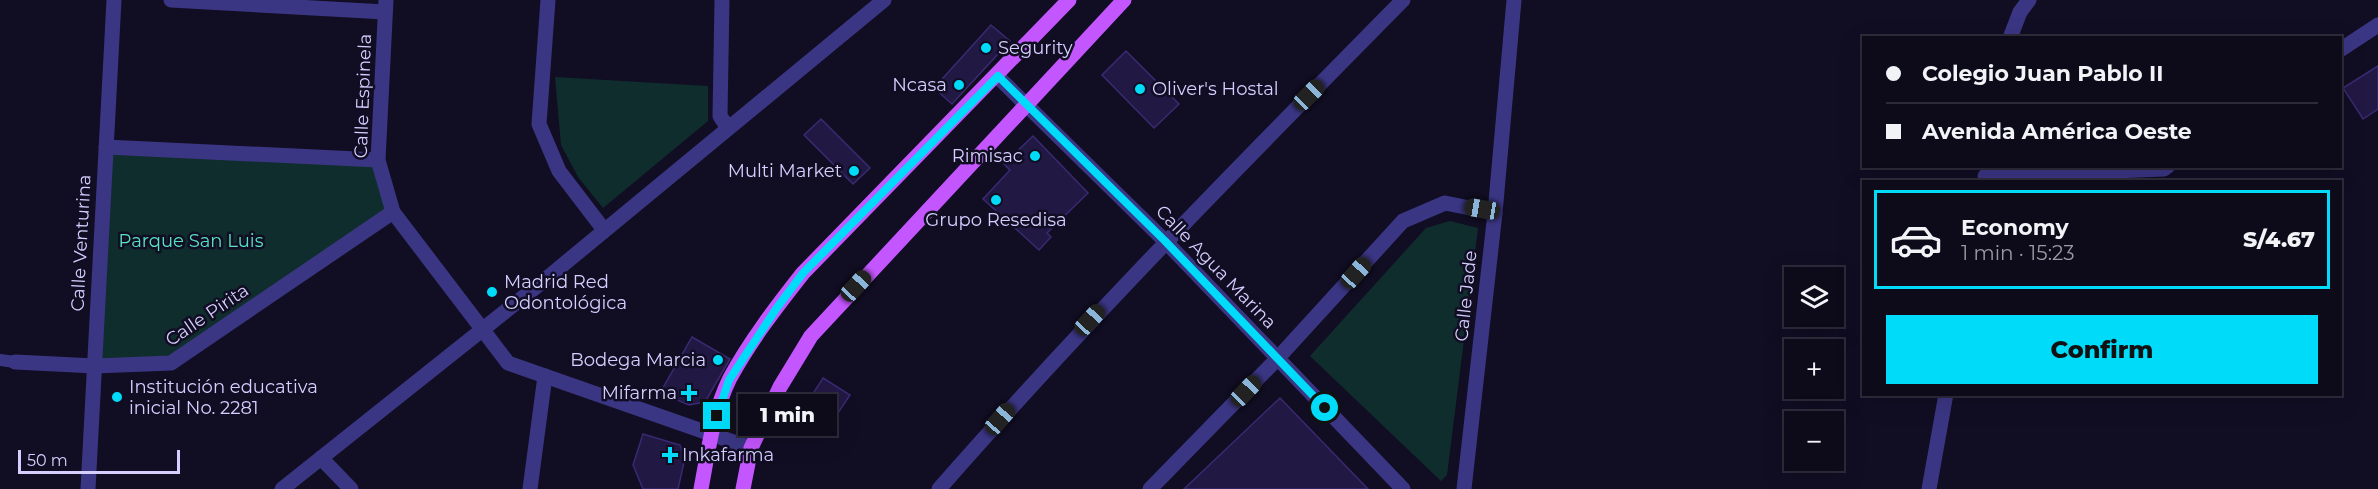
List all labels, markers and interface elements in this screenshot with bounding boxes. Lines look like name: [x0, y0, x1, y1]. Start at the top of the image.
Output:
street label: Calle Espinela: [350, 33, 376, 159]
place label: Segurity: [998, 37, 1073, 59]
marker: Segurity: [979, 41, 993, 55]
text: Colegio Juan Pablo II: [1922, 60, 2163, 87]
place label: Ncasa: [892, 74, 947, 96]
car: [1290, 76, 1328, 114]
marker: Ncasa: [952, 78, 966, 92]
place label: Oliver's Hostal: [1152, 78, 1279, 100]
marker: Oliver's Hostal: [1133, 82, 1147, 96]
text: Avenida América Oeste: [1922, 118, 2192, 145]
place label: Rimisac: [952, 145, 1023, 167]
marker: Rimisac: [1028, 149, 1042, 163]
place label: Multi Market: [728, 160, 842, 182]
marker: Multi Market: [847, 164, 861, 178]
street label: Calle Venturina: [66, 174, 96, 312]
marker: Grupo Resedisa: [989, 193, 1003, 207]
car: [1463, 197, 1501, 221]
street label: Calle Agua Marina: [1151, 201, 1281, 333]
place label: Grupo Resedisa: [925, 209, 1067, 231]
icon: car: [1889, 213, 1943, 267]
text: Economy: [1961, 214, 2069, 241]
text: S/4.67: [2243, 226, 2315, 253]
park label: Parque San Luis: [119, 230, 264, 252]
text: 1 min · 15:23: [1961, 241, 2075, 265]
street label: Calle Jade: [1450, 249, 1482, 343]
car: [1337, 254, 1375, 292]
car: [837, 267, 875, 305]
map controls: [1784, 267, 1844, 471]
button: layers: [1784, 267, 1844, 327]
place label: Madrid Red Odontológica: [504, 271, 627, 314]
street label: Calle Pirita: [161, 279, 253, 351]
marker: Madrid Red Odontológica: [485, 285, 499, 299]
car: [1071, 301, 1109, 339]
button: Confirm: [1886, 315, 2318, 384]
button: +: [1784, 339, 1844, 399]
place label: Bodega Marcia: [570, 349, 706, 371]
marker: Bodega Marcia: [711, 353, 725, 367]
car: [1227, 372, 1265, 410]
place label: Institución educativa inicial No. 2281: [129, 376, 318, 419]
place label: Mifarma: [602, 382, 677, 404]
marker: Mifarma: [682, 386, 696, 400]
marker: Institución educativa inicial No. 2281: [110, 390, 124, 404]
route start: [1311, 394, 1338, 421]
callout: 1 min: [738, 395, 837, 437]
car: [981, 400, 1019, 438]
route end: [703, 402, 730, 429]
text: 1 min: [760, 403, 815, 427]
button: −: [1784, 411, 1844, 471]
place label: Inkafarma: [682, 444, 774, 466]
scale bar: [18, 447, 180, 474]
marker: Inkafarma: [663, 448, 677, 462]
text: 50 m: [27, 451, 68, 470]

